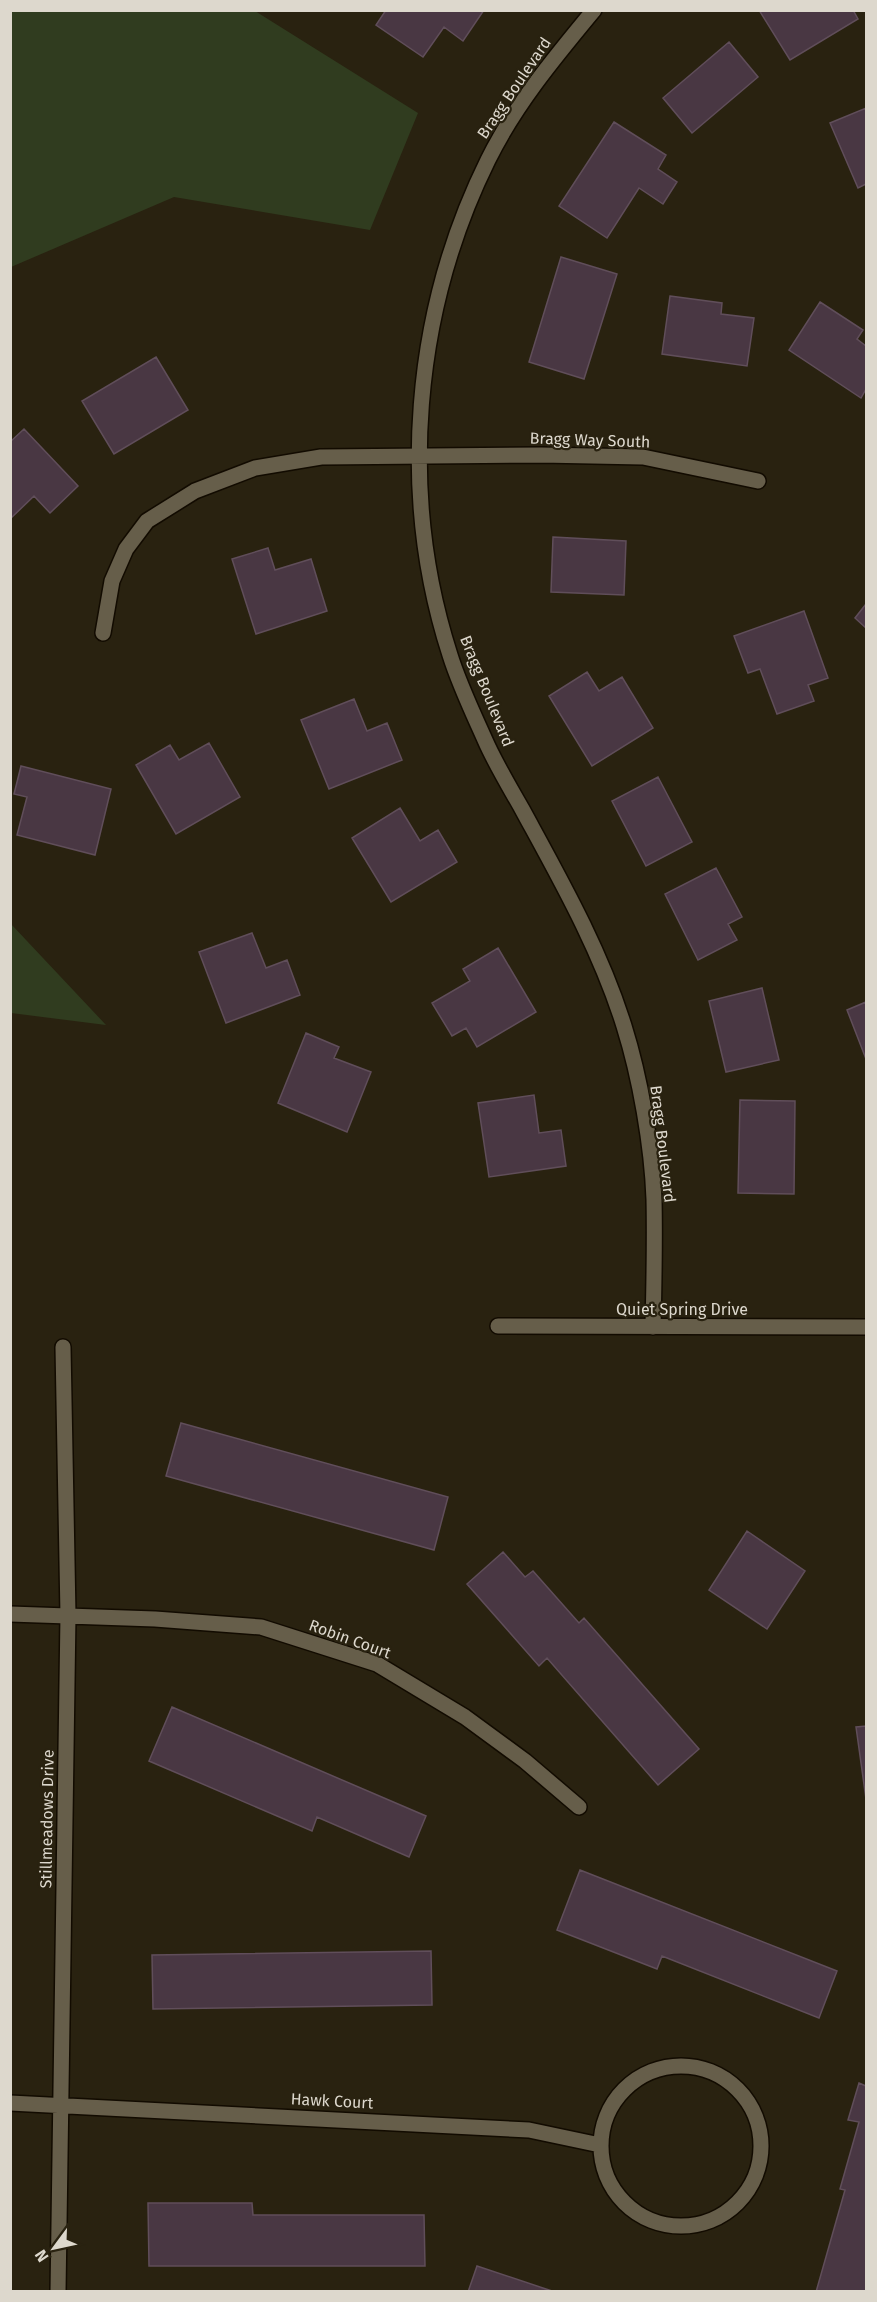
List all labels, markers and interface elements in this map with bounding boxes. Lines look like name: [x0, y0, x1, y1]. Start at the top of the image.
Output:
street label: Bragg Boulevard: [473, 34, 555, 142]
street label: Bragg Way South: [529, 428, 651, 452]
street label: Bragg Boulevard: [456, 633, 518, 749]
street label: Bragg Boulevard: [646, 1084, 680, 1204]
street label: Quiet Spring Drive: [616, 1300, 748, 1319]
street label: Robin Court: [306, 1615, 394, 1663]
street label: Stillmeadows Drive: [36, 1749, 58, 1889]
street label: Hawk Court: [290, 2089, 374, 2113]
north arrow: [24, 2218, 84, 2278]
text: N: [31, 2246, 53, 2266]

